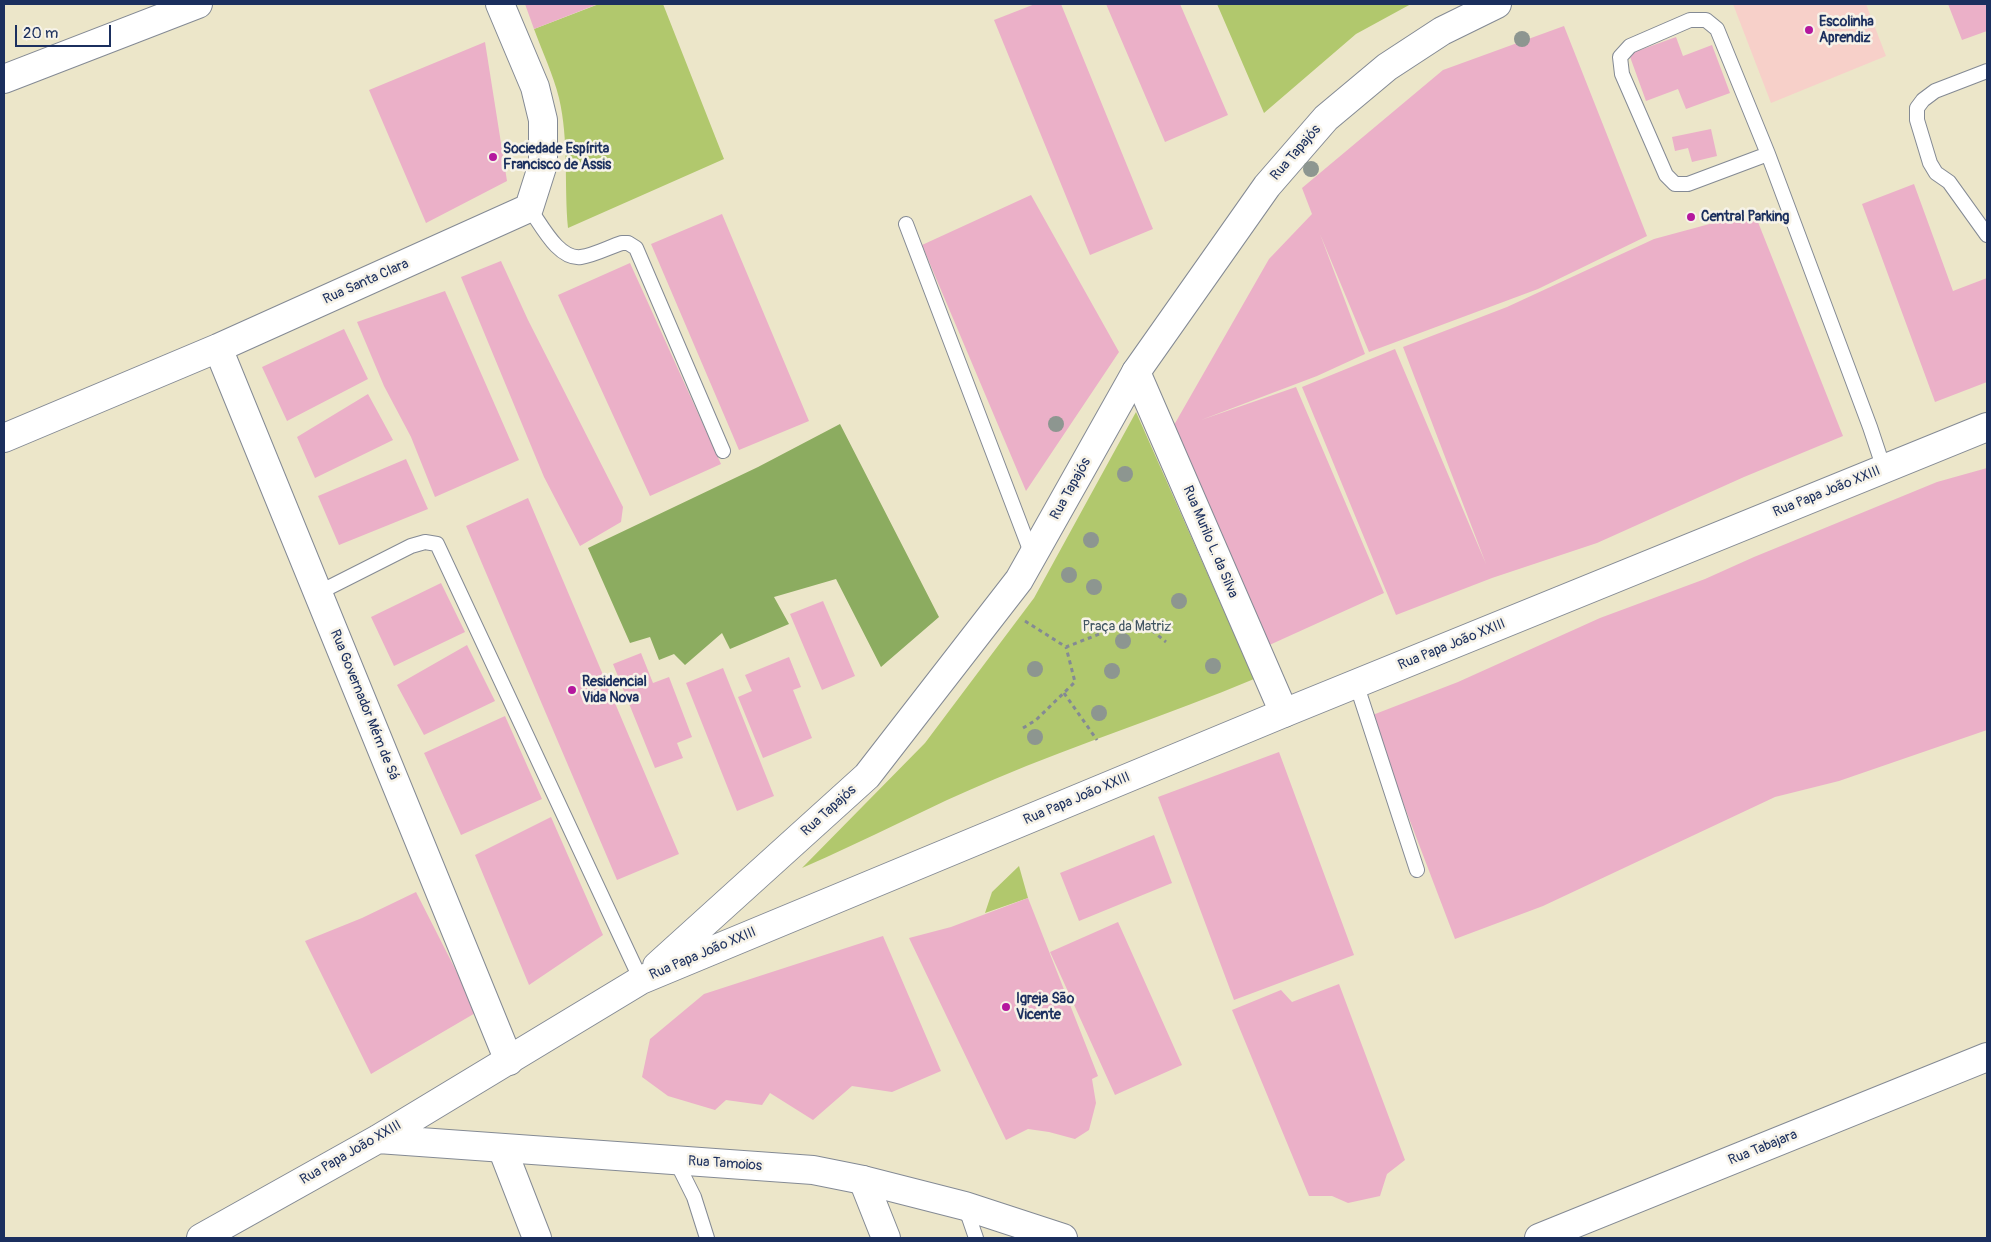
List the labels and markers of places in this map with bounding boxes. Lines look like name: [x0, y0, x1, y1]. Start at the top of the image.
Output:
place label: Escolinha Aprendiz: [1819, 14, 1874, 46]
marker: Escolinha Aprendiz: [1803, 24, 1815, 36]
place label: Sociedade Espírita Francisco de Assis: [503, 141, 611, 174]
marker: Sociedade Espírita Francisco de Assis: [487, 151, 499, 163]
place label: Central Parking: [1701, 209, 1789, 225]
marker: Central Parking: [1685, 211, 1697, 223]
place label: Residencial Vida Nova: [582, 674, 647, 706]
marker: Residencial Vida Nova: [566, 684, 578, 696]
place label: Igreja São Vicente: [1016, 991, 1074, 1024]
marker: Igreja São Vicente: [1000, 1001, 1012, 1013]

